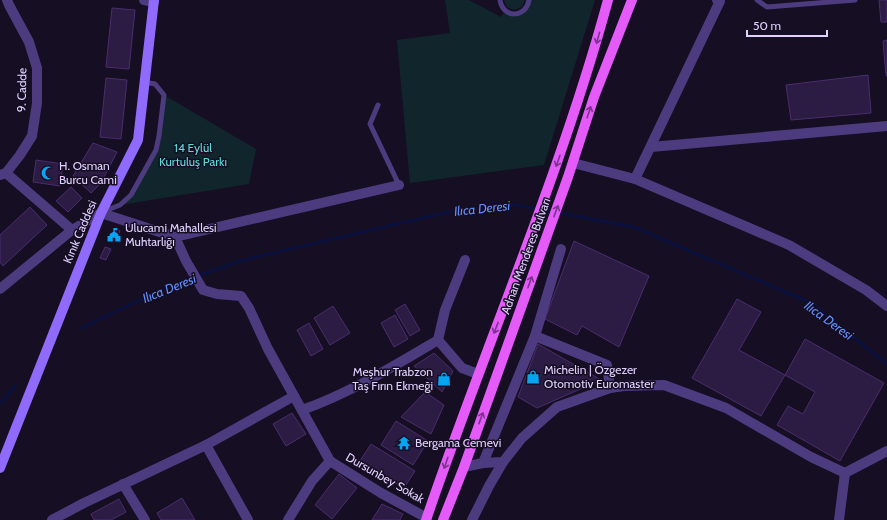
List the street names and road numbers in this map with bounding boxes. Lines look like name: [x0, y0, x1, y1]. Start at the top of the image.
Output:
street label: 9. Cadde: [14, 68, 29, 112]
street label: Adnan Menderes Bulvarı: [498, 196, 554, 316]
street label: Kınık Caddesi: [60, 198, 100, 266]
street label: Dursunbey Sokak: [343, 449, 428, 506]

